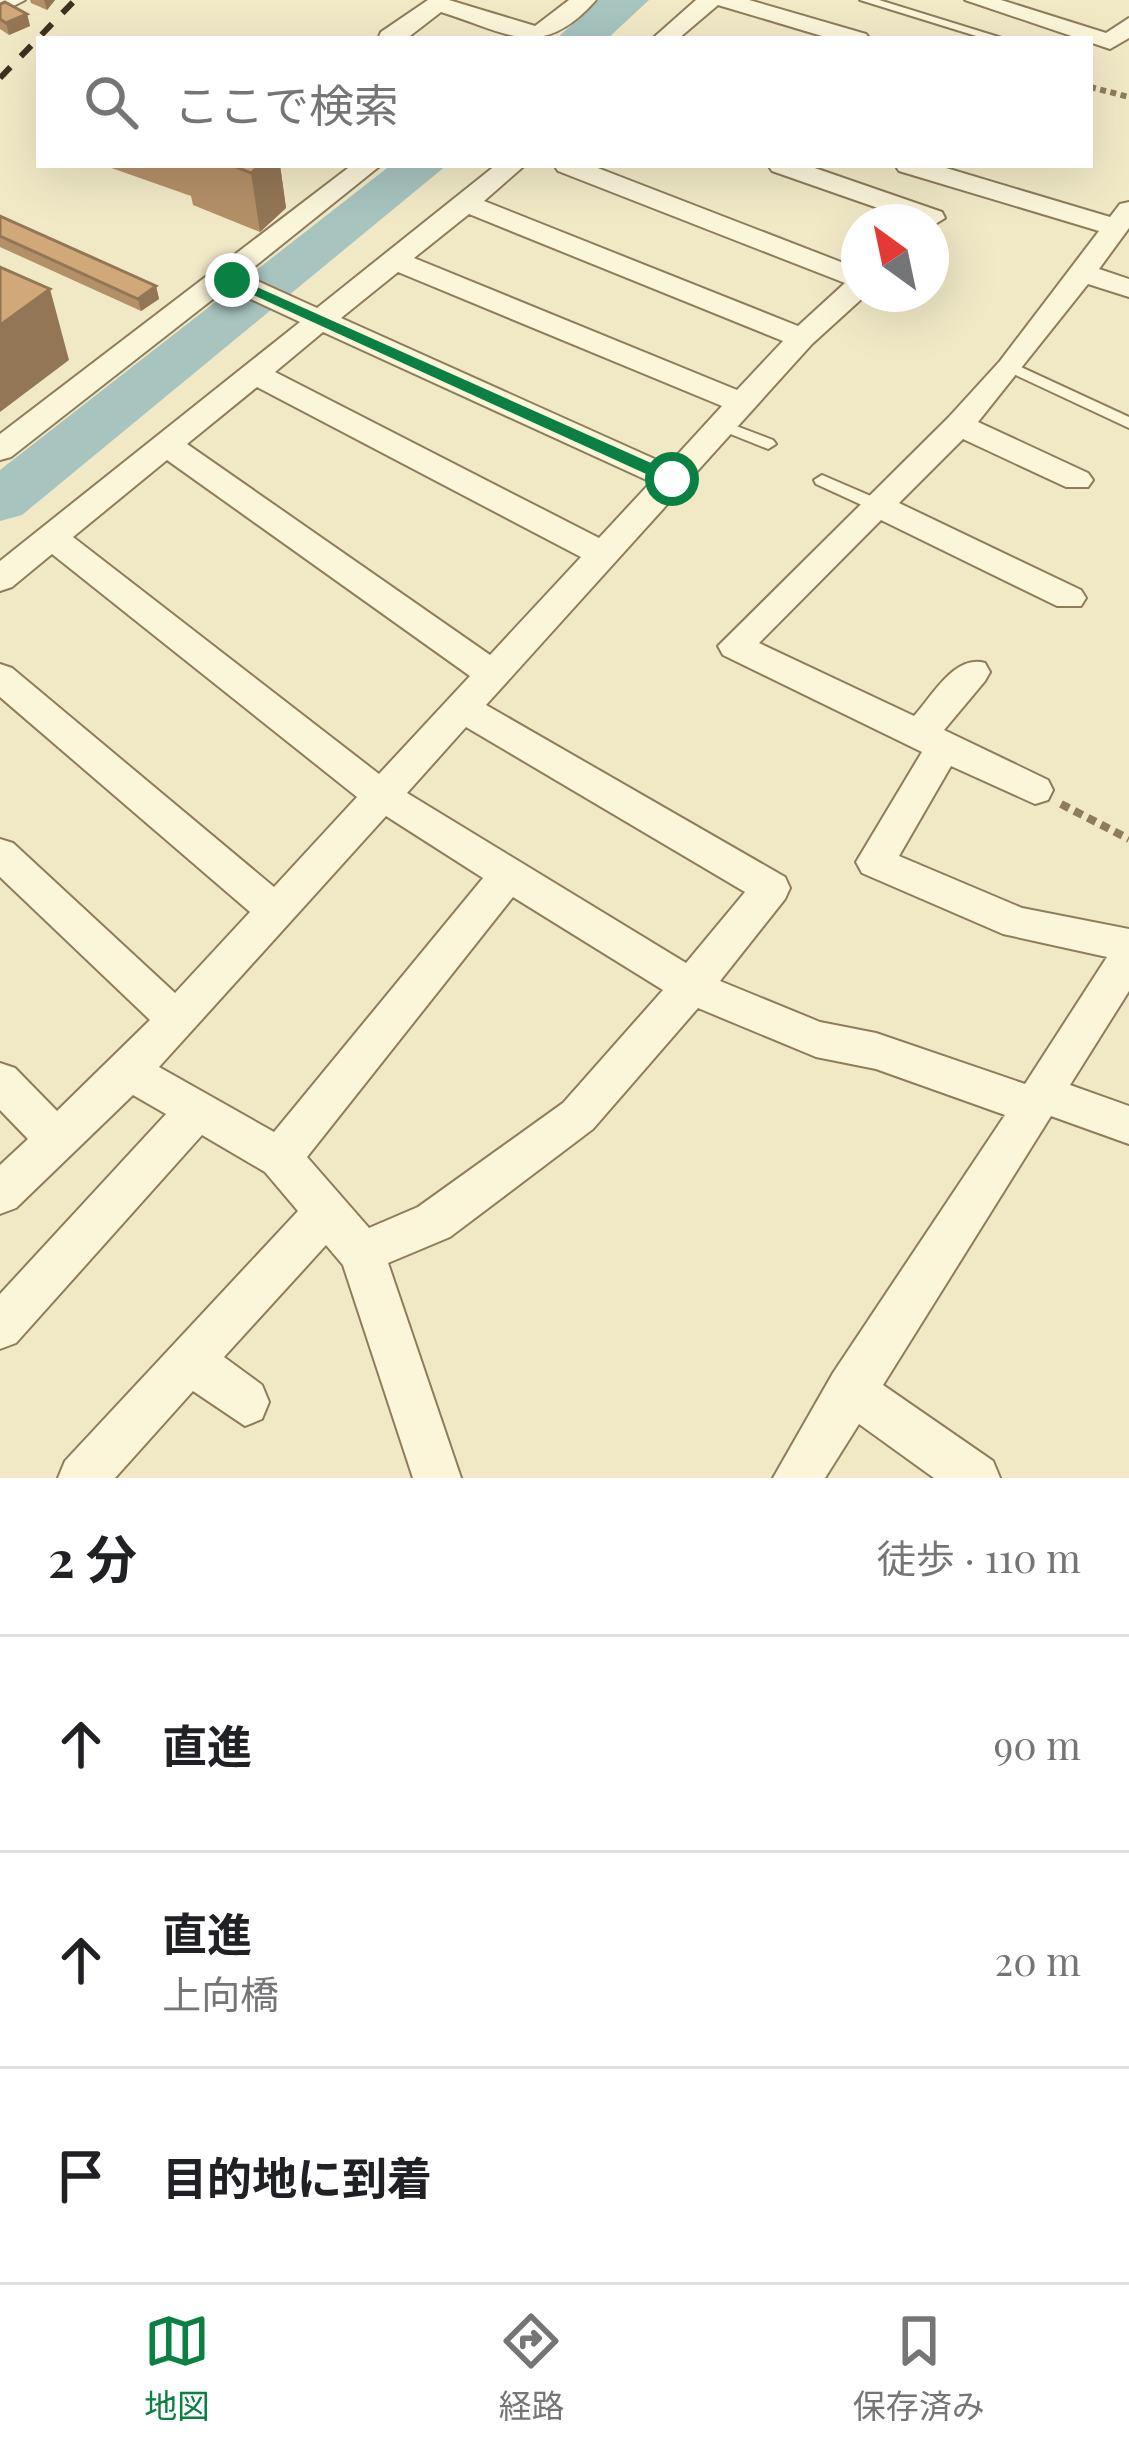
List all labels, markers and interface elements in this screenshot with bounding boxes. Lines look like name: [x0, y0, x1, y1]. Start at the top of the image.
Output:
search box: [36, 36, 1093, 168]
icon: search: [78, 69, 144, 135]
text: ここで検索: [174, 73, 399, 133]
north arrow: [841, 204, 949, 312]
route end: [205, 253, 259, 307]
route start: [645, 452, 699, 506]
text: 2 分: [48, 1523, 137, 1591]
text: 徒歩 · 110 m: [877, 1531, 1081, 1583]
icon: ahead: [48, 1711, 114, 1777]
text: 直進: [162, 1714, 252, 1774]
text: 90 m: [993, 1718, 1081, 1770]
text: 直進: [162, 1902, 252, 1962]
icon: ahead: [48, 1927, 114, 1993]
text: 20 m: [995, 1934, 1081, 1986]
text: 上向橋: [162, 1967, 279, 2019]
icon: arrive: [48, 2143, 114, 2209]
text: 目的地に到着: [162, 2146, 432, 2206]
tab: 地図: [144, 2308, 210, 2428]
tab: 経路: [498, 2308, 564, 2428]
tab: 保存済み: [853, 2308, 985, 2428]

